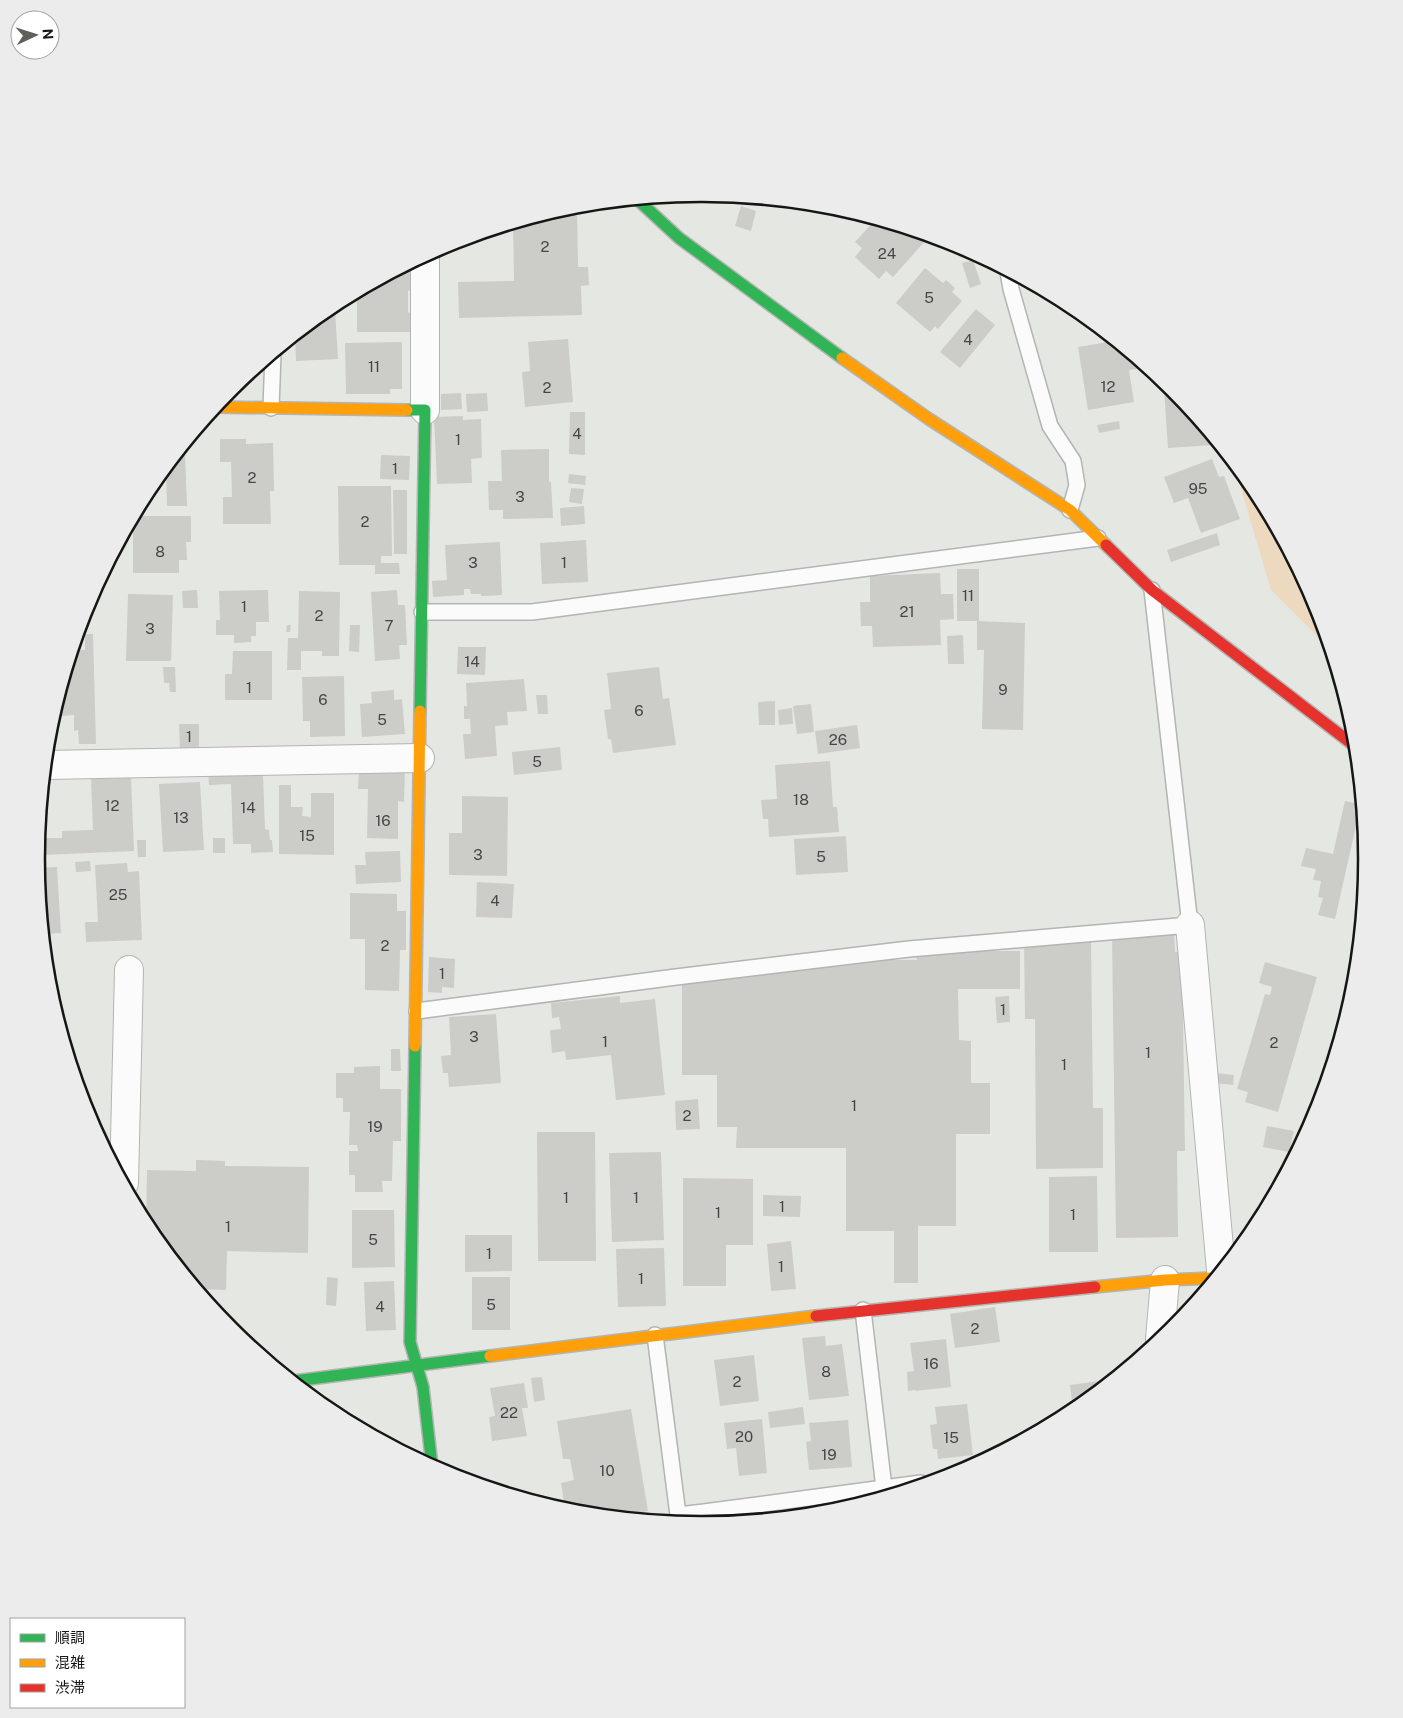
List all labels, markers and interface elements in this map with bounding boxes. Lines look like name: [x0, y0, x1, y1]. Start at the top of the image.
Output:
north arrow: [10, 10, 60, 60]
text: N: [40, 28, 56, 40]
house number: 2: [541, 238, 550, 255]
house number: 24: [878, 245, 896, 262]
house number: 5: [924, 289, 934, 306]
house number: 4: [963, 331, 973, 348]
house number: 11: [368, 358, 380, 375]
house number: 12: [1100, 378, 1116, 395]
house number: 2: [543, 379, 552, 396]
house number: 4: [572, 425, 582, 442]
house number: 1: [455, 431, 461, 448]
house number: 1: [392, 460, 398, 477]
house number: 2: [248, 469, 257, 486]
house number: 95: [1189, 480, 1207, 497]
house number: 3: [515, 488, 525, 505]
house number: 2: [361, 513, 370, 530]
house number: 8: [155, 543, 165, 560]
house number: 3: [468, 554, 478, 571]
house number: 1: [561, 554, 567, 571]
house number: 11: [962, 587, 974, 604]
house number: 1: [241, 598, 247, 615]
house number: 21: [899, 603, 915, 620]
house number: 2: [315, 607, 324, 624]
house number: 7: [384, 617, 394, 634]
house number: 3: [145, 620, 155, 637]
house number: 14: [464, 653, 480, 670]
house number: 1: [246, 679, 252, 696]
house number: 9: [998, 681, 1008, 698]
house number: 6: [318, 691, 328, 708]
house number: 6: [634, 702, 644, 719]
house number: 5: [377, 711, 387, 728]
house number: 1: [186, 728, 192, 745]
house number: 26: [829, 731, 847, 748]
house number: 5: [532, 753, 542, 770]
house number: 18: [793, 791, 809, 808]
house number: 12: [104, 797, 120, 814]
house number: 14: [240, 799, 256, 816]
house number: 13: [173, 809, 189, 826]
house number: 16: [375, 812, 391, 829]
house number: 15: [299, 827, 315, 844]
house number: 3: [473, 846, 483, 863]
house number: 5: [816, 848, 826, 865]
house number: 25: [109, 886, 127, 903]
house number: 4: [490, 892, 500, 909]
house number: 2: [381, 937, 390, 954]
house number: 1: [439, 965, 445, 982]
house number: 1: [1000, 1001, 1006, 1018]
house number: 3: [469, 1028, 479, 1045]
house number: 1: [602, 1033, 608, 1050]
house number: 2: [1270, 1034, 1279, 1051]
house number: 1: [1145, 1044, 1151, 1061]
house number: 1: [1061, 1056, 1067, 1073]
house number: 1: [851, 1097, 857, 1114]
house number: 2: [683, 1107, 692, 1124]
house number: 19: [367, 1118, 383, 1135]
house number: 1: [563, 1189, 569, 1206]
house number: 1: [633, 1189, 639, 1206]
house number: 1: [779, 1198, 785, 1215]
house number: 1: [715, 1204, 721, 1221]
house number: 1: [1070, 1206, 1076, 1223]
house number: 1: [225, 1218, 231, 1235]
house number: 5: [368, 1231, 378, 1248]
house number: 1: [486, 1245, 492, 1262]
house number: 1: [778, 1258, 784, 1275]
house number: 1: [638, 1270, 644, 1287]
house number: 5: [486, 1296, 496, 1313]
house number: 4: [375, 1298, 385, 1315]
house number: 2: [971, 1320, 980, 1337]
house number: 16: [923, 1355, 939, 1372]
house number: 8: [821, 1363, 831, 1380]
house number: 2: [733, 1373, 742, 1390]
house number: 22: [500, 1404, 518, 1421]
house number: 20: [735, 1428, 753, 1445]
house number: 15: [943, 1429, 959, 1446]
house number: 19: [821, 1446, 837, 1463]
house number: 10: [599, 1462, 615, 1479]
legend: [10, 1618, 185, 1708]
text: 順調: [55, 1629, 85, 1646]
text: 混雑: [55, 1654, 85, 1671]
text: 渋滞: [55, 1679, 85, 1696]

